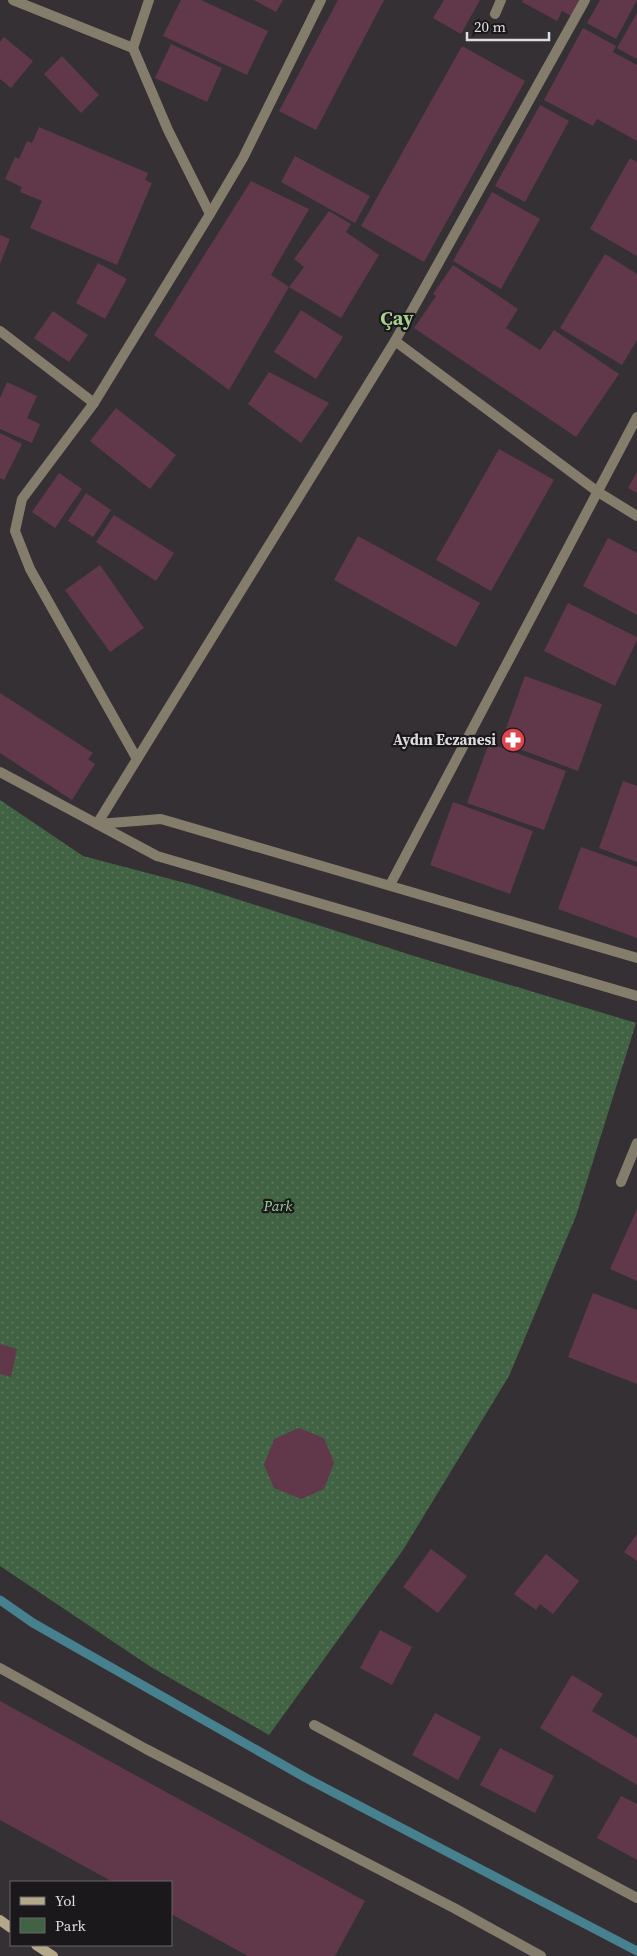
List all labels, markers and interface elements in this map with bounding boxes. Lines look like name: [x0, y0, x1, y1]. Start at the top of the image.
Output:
scale bar: [467, 10, 550, 42]
text: 20 m: [474, 16, 506, 37]
district label: Çay: [380, 304, 414, 332]
pharmacy icon: Aydın Eczanesi: [500, 727, 526, 753]
place label: Aydın Eczanesi: [393, 729, 496, 750]
park label: Park: [263, 1195, 293, 1216]
legend: [10, 1881, 172, 1946]
text: Yol: [55, 1890, 76, 1911]
text: Park: [55, 1915, 87, 1936]

